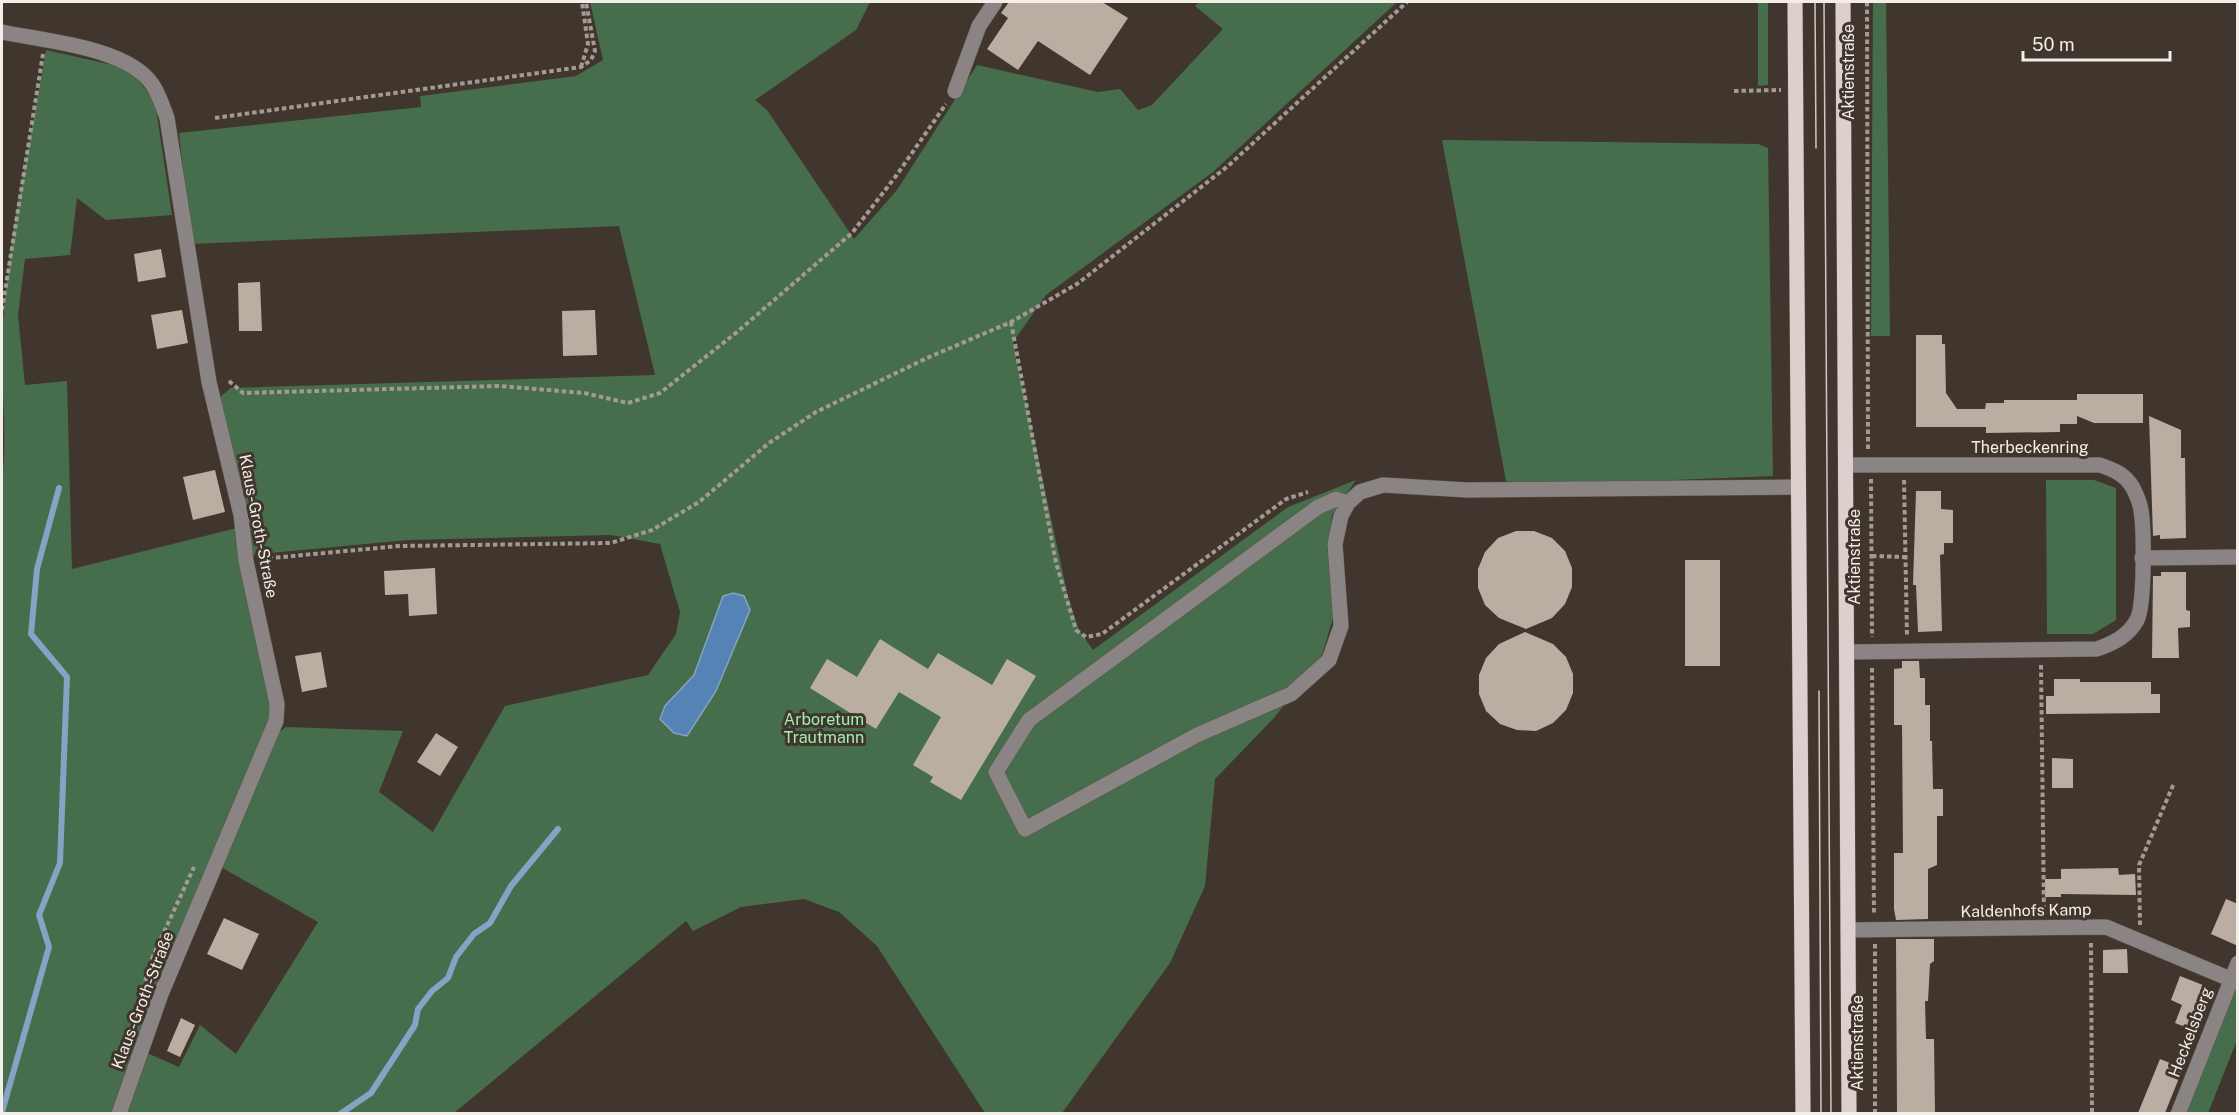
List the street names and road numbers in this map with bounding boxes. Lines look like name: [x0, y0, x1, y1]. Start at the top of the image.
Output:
street label: Aktienstraße: [1839, 24, 1858, 120]
street label: Therbeckenring: [1971, 438, 2089, 457]
street label: Klaus-Groth-Straße: [235, 453, 282, 600]
street label: Aktienstraße: [1845, 509, 1864, 605]
street label: Kaldenhofs Kamp: [1960, 900, 2092, 921]
street label: Klaus-Groth-Straße: [107, 929, 178, 1072]
street label: Heckelsberg: [2165, 985, 2216, 1080]
street label: Aktienstraße: [1848, 995, 1867, 1091]

